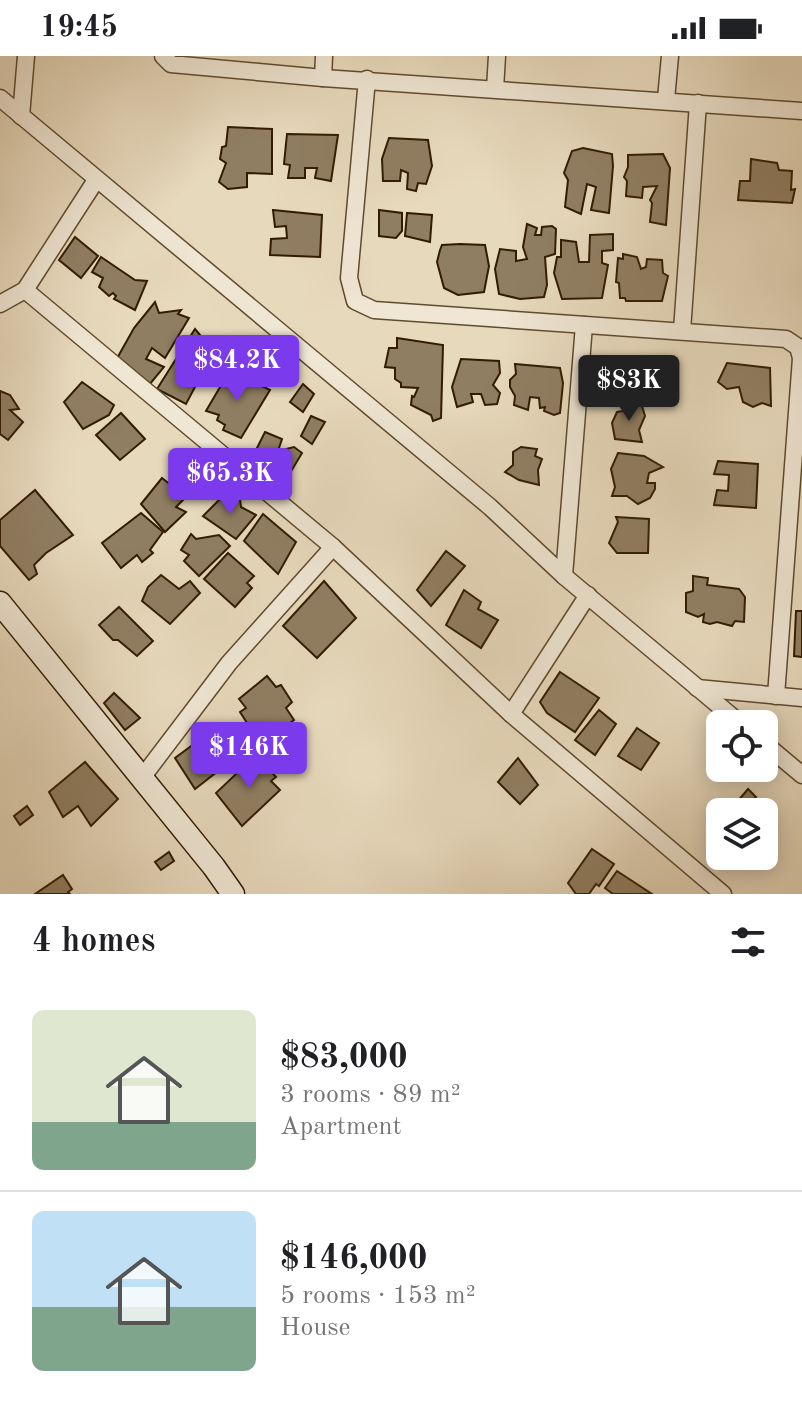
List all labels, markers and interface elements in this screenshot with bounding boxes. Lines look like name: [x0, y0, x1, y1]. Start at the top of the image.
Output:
text: 19:45: [40, 13, 118, 43]
pin: $84.2K: [172, 335, 302, 403]
text: $84.2K: [193, 348, 281, 374]
pin: $83K: [582, 355, 676, 423]
text: $83K: [596, 368, 662, 394]
pin: $65.3K: [165, 448, 295, 516]
text: $65.3K: [186, 461, 274, 487]
map controls: [706, 710, 778, 870]
button: locate: [706, 710, 778, 782]
pin: $146K: [193, 722, 305, 790]
text: $146K: [209, 735, 289, 761]
button: layers: [706, 798, 778, 870]
icon: filters: [726, 920, 770, 964]
text: 4 homes: [32, 925, 155, 959]
text: $83,000: [280, 1041, 408, 1075]
icon: home: [96, 1042, 192, 1138]
text: 3 rooms · 89 m²: [280, 1082, 461, 1108]
text: Apartment: [280, 1114, 402, 1140]
text: $146,000: [280, 1242, 428, 1276]
icon: home: [96, 1243, 192, 1339]
text: 5 rooms · 153 m²: [280, 1283, 476, 1309]
text: House: [280, 1315, 351, 1341]

